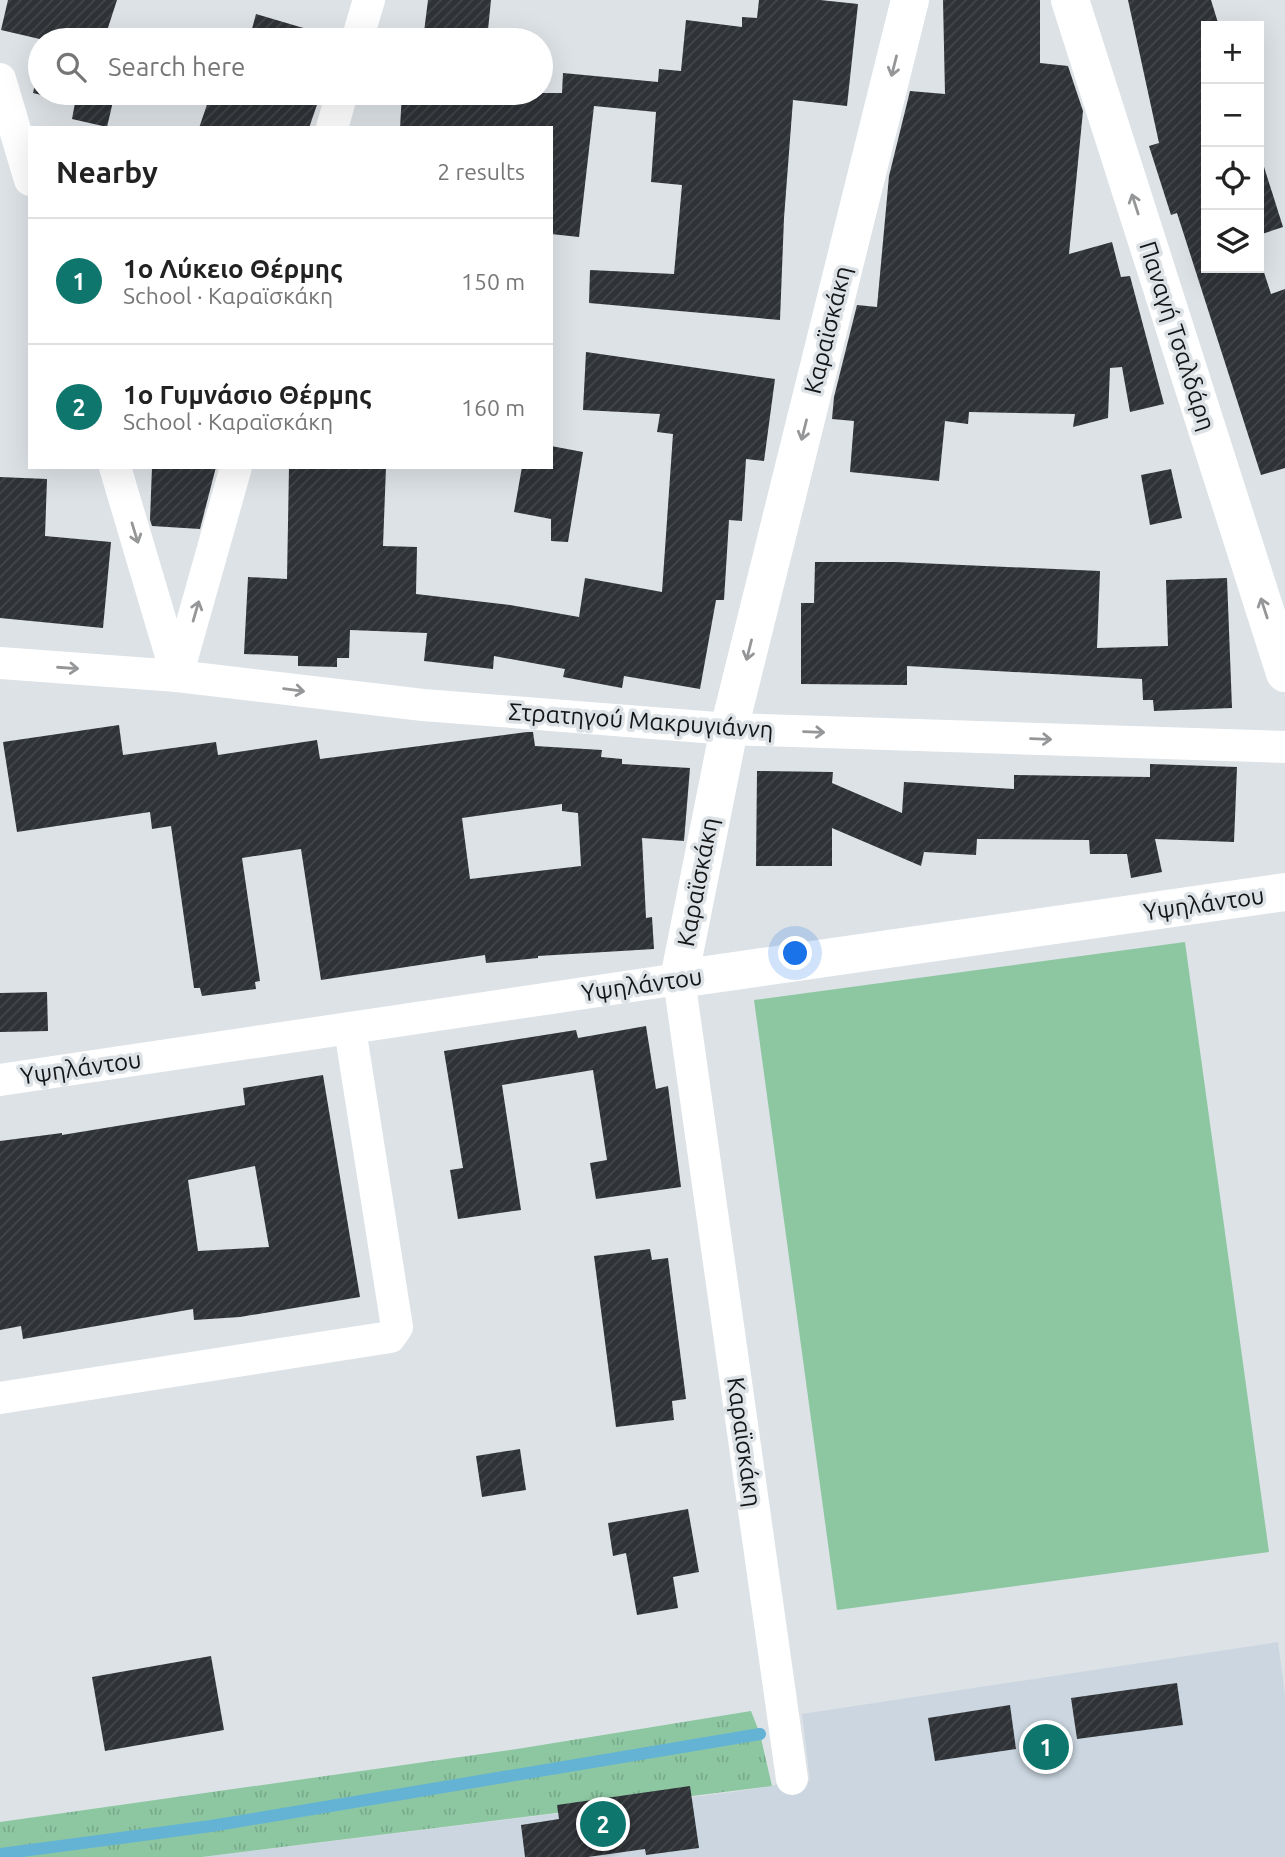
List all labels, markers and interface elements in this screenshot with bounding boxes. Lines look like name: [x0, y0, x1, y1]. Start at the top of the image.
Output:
map controls: [1201, 21, 1264, 273]
button: +: [1201, 21, 1264, 84]
search box: [28, 28, 553, 105]
icon: search: [52, 48, 90, 86]
text: Search here: [108, 52, 245, 81]
one-way arrow: [887, 54, 900, 77]
button: −: [1201, 84, 1264, 147]
button: locate: [1201, 147, 1264, 210]
text: Nearby: [56, 155, 158, 189]
text: 2 results: [437, 159, 525, 184]
one-way arrow: [1128, 194, 1140, 216]
button: layers: [1201, 210, 1264, 273]
street label: Παναγή Τσαλδάρη: [1134, 238, 1221, 434]
text: 1ο Λύκειο Θέρμης: [123, 254, 343, 283]
street label: Καραϊσκάκη: [799, 263, 856, 397]
text: 1: [73, 269, 85, 294]
text: 150 m: [461, 269, 525, 294]
text: School · Καραϊσκάκη: [123, 283, 333, 308]
text: 1ο Γυμνάσιο Θέρμης: [123, 380, 372, 409]
text: 2: [73, 395, 85, 420]
text: 160 m: [461, 395, 525, 420]
text: School · Καραϊσκάκη: [123, 409, 333, 434]
one-way arrow: [797, 418, 810, 441]
one-way arrow: [129, 521, 142, 543]
one-way arrow: [1257, 597, 1270, 619]
one-way arrow: [190, 600, 203, 622]
one-way arrow: [742, 639, 755, 661]
one-way arrow: [56, 662, 79, 675]
one-way arrow: [283, 684, 305, 697]
street label: Στρατηγού Μακρυγιάννη: [508, 698, 774, 743]
one-way arrow: [802, 725, 825, 738]
one-way arrow: [1030, 732, 1053, 746]
street label: Καραϊσκάκη: [672, 815, 723, 949]
street label: Υψηλάντου: [1142, 882, 1266, 925]
your location: [778, 936, 812, 970]
street label: Υψηλάντου: [580, 963, 704, 1006]
street label: Υψηλάντου: [19, 1046, 143, 1089]
street label: Καραϊσκάκη: [722, 1375, 767, 1509]
pin: 1: [1023, 1721, 1069, 1773]
pin: 2: [580, 1798, 626, 1850]

